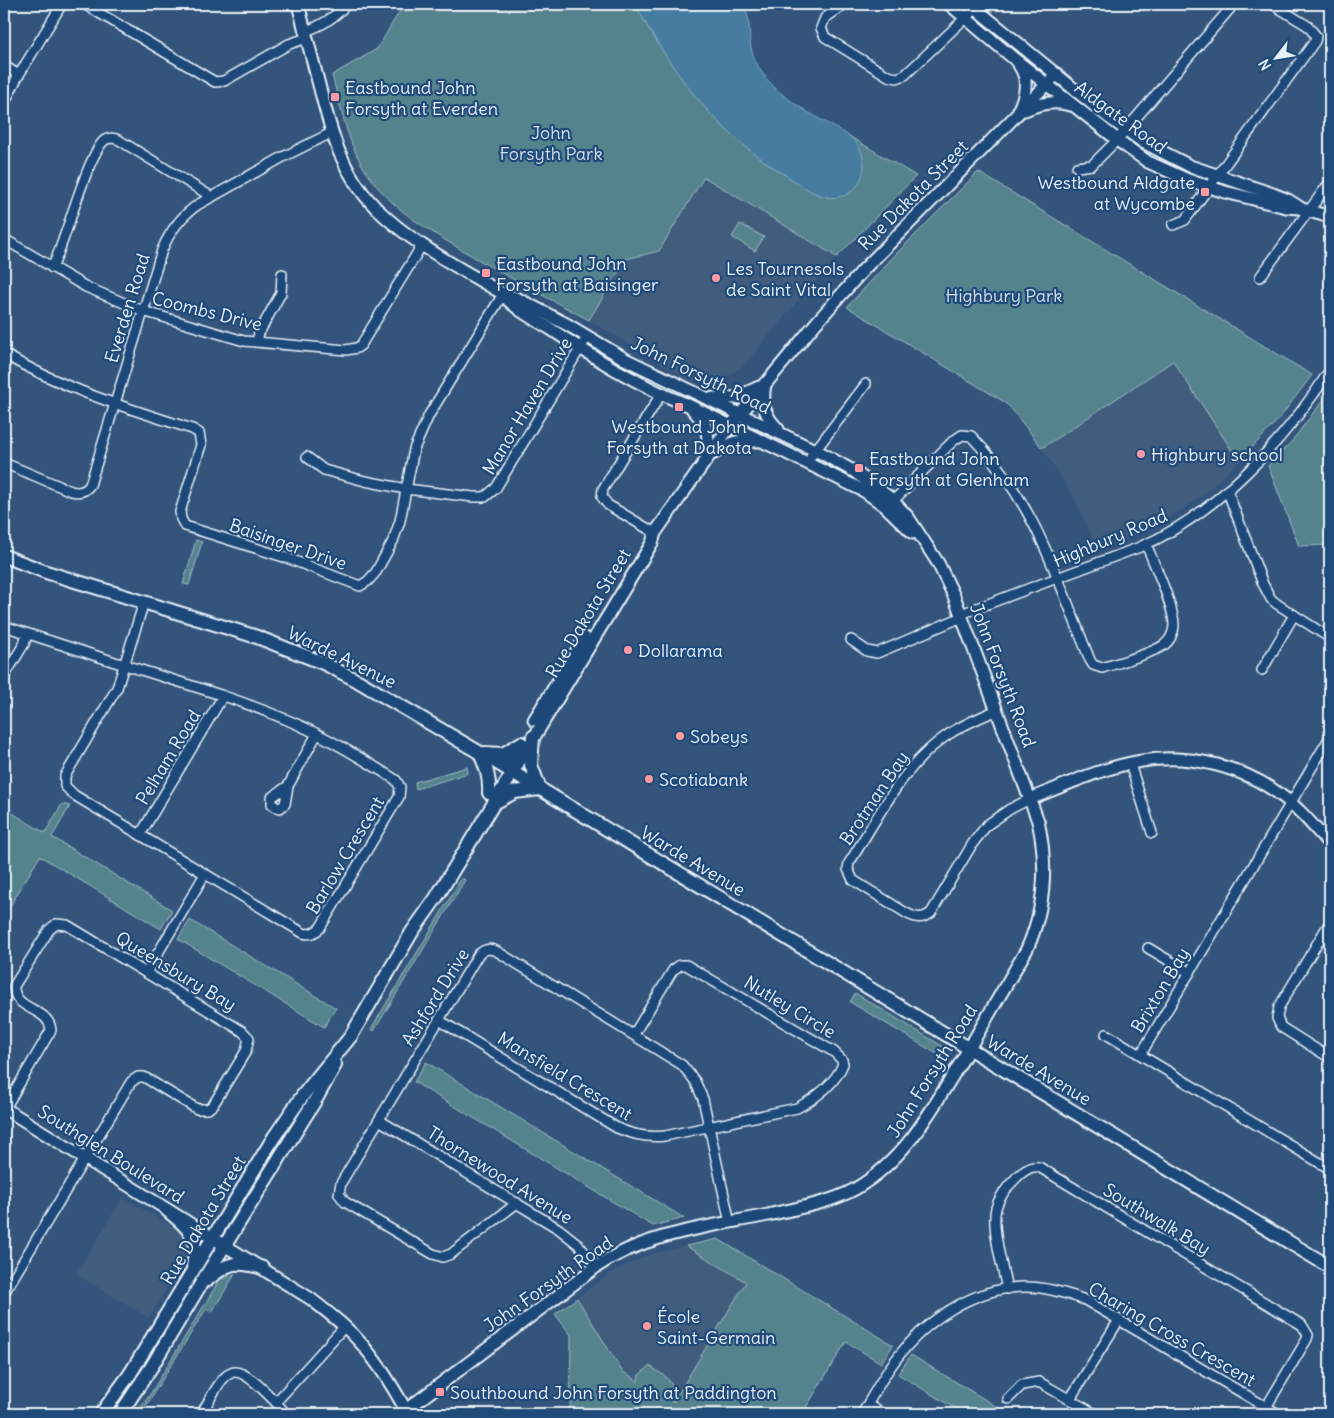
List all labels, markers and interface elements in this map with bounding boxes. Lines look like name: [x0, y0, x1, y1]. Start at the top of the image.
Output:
north arrow: [1252, 32, 1302, 82]
text: N: [1255, 56, 1275, 73]
place label: Eastbound John Forsyth at Everden: [345, 76, 498, 120]
street label: Aldgate Road: [1070, 76, 1172, 158]
marker: Eastbound John Forsyth at Everden: [329, 91, 341, 103]
park label: John Forsyth Park: [499, 121, 603, 165]
street label: Rue Dakota Street: [853, 135, 973, 255]
place label: Westbound Aldgate at Wycombe: [1037, 171, 1195, 215]
marker: Westbound Aldgate at Wycombe: [1199, 186, 1211, 198]
street label: Everden Road: [99, 250, 155, 365]
place label: Eastbound John Forsyth at Baisinger: [496, 252, 659, 296]
place label: Les Tournesols de Saint Vital: [726, 257, 844, 301]
marker: Eastbound John Forsyth at Baisinger: [480, 267, 492, 279]
marker: Les Tournesols de Saint Vital: [710, 272, 722, 284]
park label: Highbury Park: [946, 284, 1062, 307]
street label: Coombs Drive: [150, 286, 264, 336]
street label: John Forsyth Road: [627, 331, 775, 419]
street label: Manor Haven Drive: [477, 333, 577, 479]
marker: Westbound John Forsyth at Dakota: [673, 401, 685, 413]
place label: Westbound John Forsyth at Dakota: [606, 415, 752, 459]
place label: Highbury school: [1151, 443, 1283, 466]
place label: Eastbound John Forsyth at Glenham: [869, 447, 1029, 491]
marker: Highbury school: [1135, 448, 1147, 460]
marker: Eastbound John Forsyth at Glenham: [853, 462, 865, 474]
street label: Highbury Road: [1049, 503, 1171, 572]
street label: Baisinger Drive: [226, 513, 350, 575]
street label: Rue Dakota Street: [540, 544, 636, 682]
street label: John Forsyth Road: [965, 600, 1041, 751]
street label: Warde Avenue: [284, 621, 400, 693]
place label: Dollarama: [638, 639, 723, 662]
marker: Dollarama: [622, 644, 634, 656]
street label: Pelham Road: [131, 705, 206, 809]
place label: Sobeys: [690, 725, 748, 748]
marker: Sobeys: [674, 730, 686, 742]
street label: Brotman Bay: [834, 747, 914, 849]
place label: Scotiabank: [659, 768, 748, 791]
marker: Scotiabank: [643, 773, 655, 785]
street label: Barlow Crescent: [301, 792, 389, 918]
street label: Warde Avenue: [636, 821, 750, 901]
street label: Queensbury Bay: [112, 926, 240, 1016]
street label: Brixton Bay: [1126, 943, 1194, 1037]
street label: Ashford Drive: [396, 944, 474, 1050]
street label: Nutley Circle: [740, 971, 840, 1043]
street label: John Forsyth Road: [882, 1000, 982, 1142]
street label: Mansfield Crescent: [493, 1027, 637, 1125]
street label: Warde Avenue: [982, 1030, 1096, 1110]
street label: Southglen Boulevard: [34, 1100, 189, 1209]
street label: Thornewood Avenue: [423, 1121, 577, 1229]
street label: Rue Dakota Street: [155, 1151, 251, 1289]
street label: Southwalk Bay: [1099, 1178, 1215, 1260]
street label: John Forsyth Road: [479, 1231, 617, 1337]
street label: Charing Cross Crescent: [1084, 1277, 1260, 1391]
place label: École Saint-Germain: [657, 1305, 776, 1349]
marker: École Saint-Germain: [641, 1320, 653, 1332]
place label: Southbound John Forsyth at Paddington: [450, 1381, 777, 1404]
marker: Southbound John Forsyth at Paddington: [434, 1386, 446, 1398]

